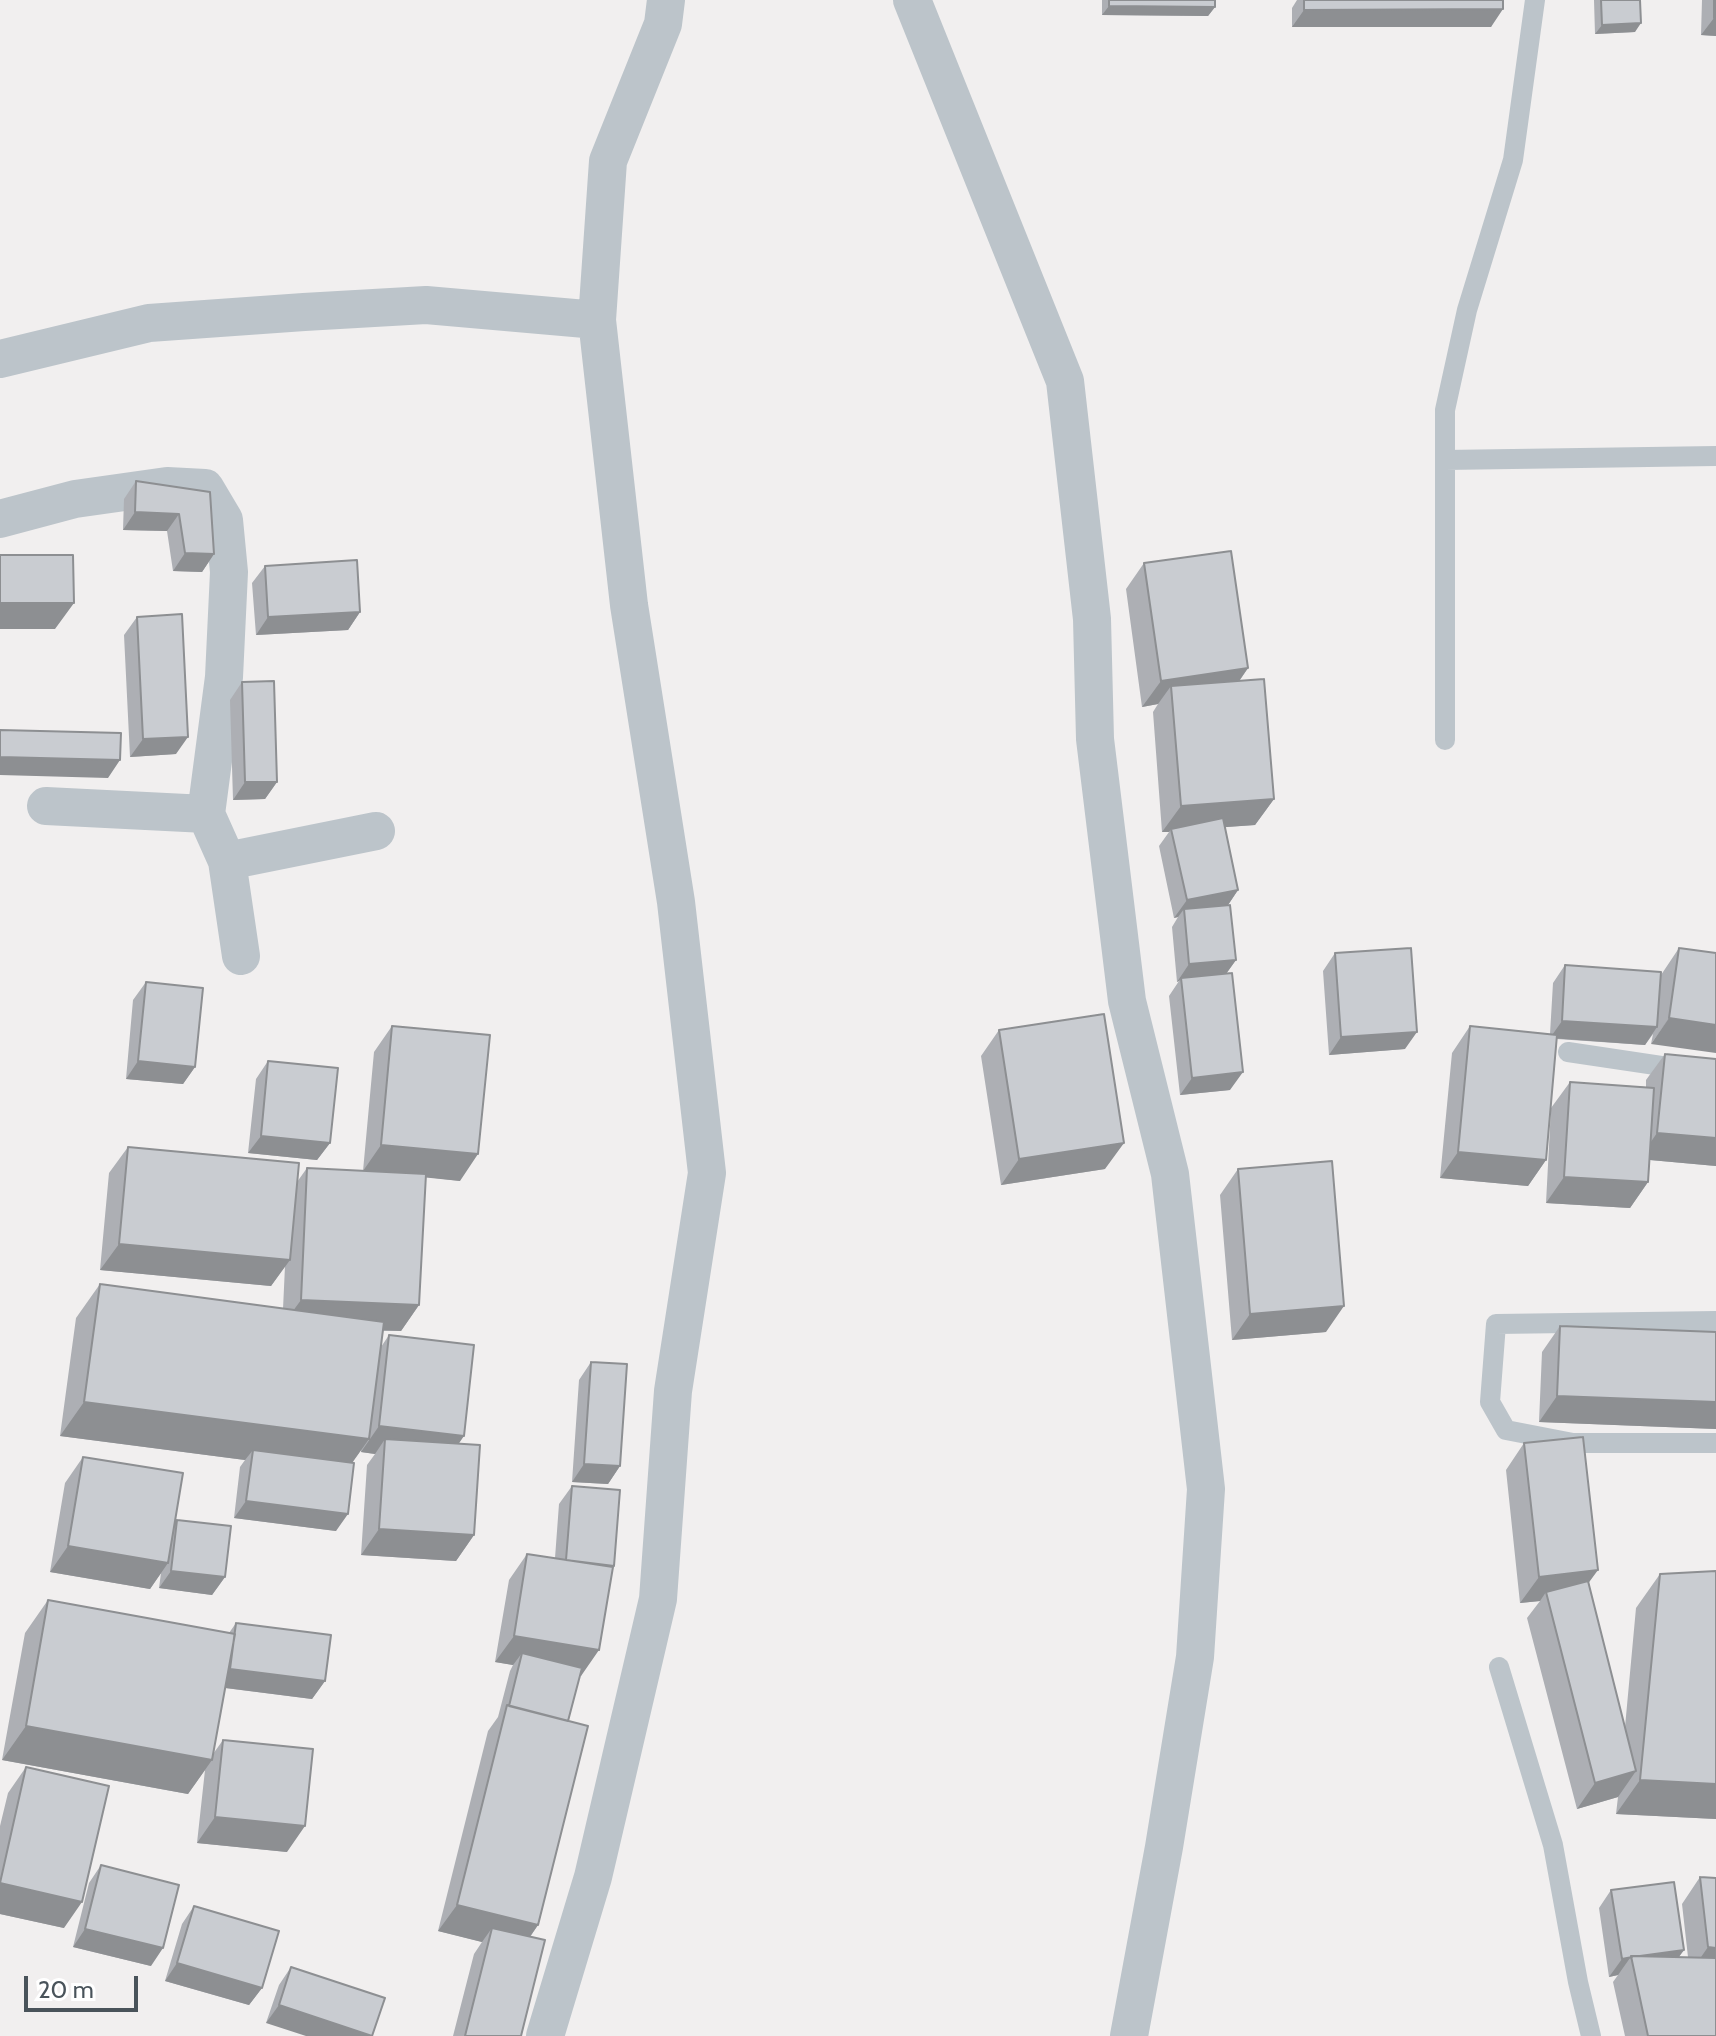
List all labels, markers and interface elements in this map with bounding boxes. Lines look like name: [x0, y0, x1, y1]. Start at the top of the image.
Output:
scale bar: [28, 1960, 142, 2010]
text: 20 m: [38, 1975, 94, 2004]

